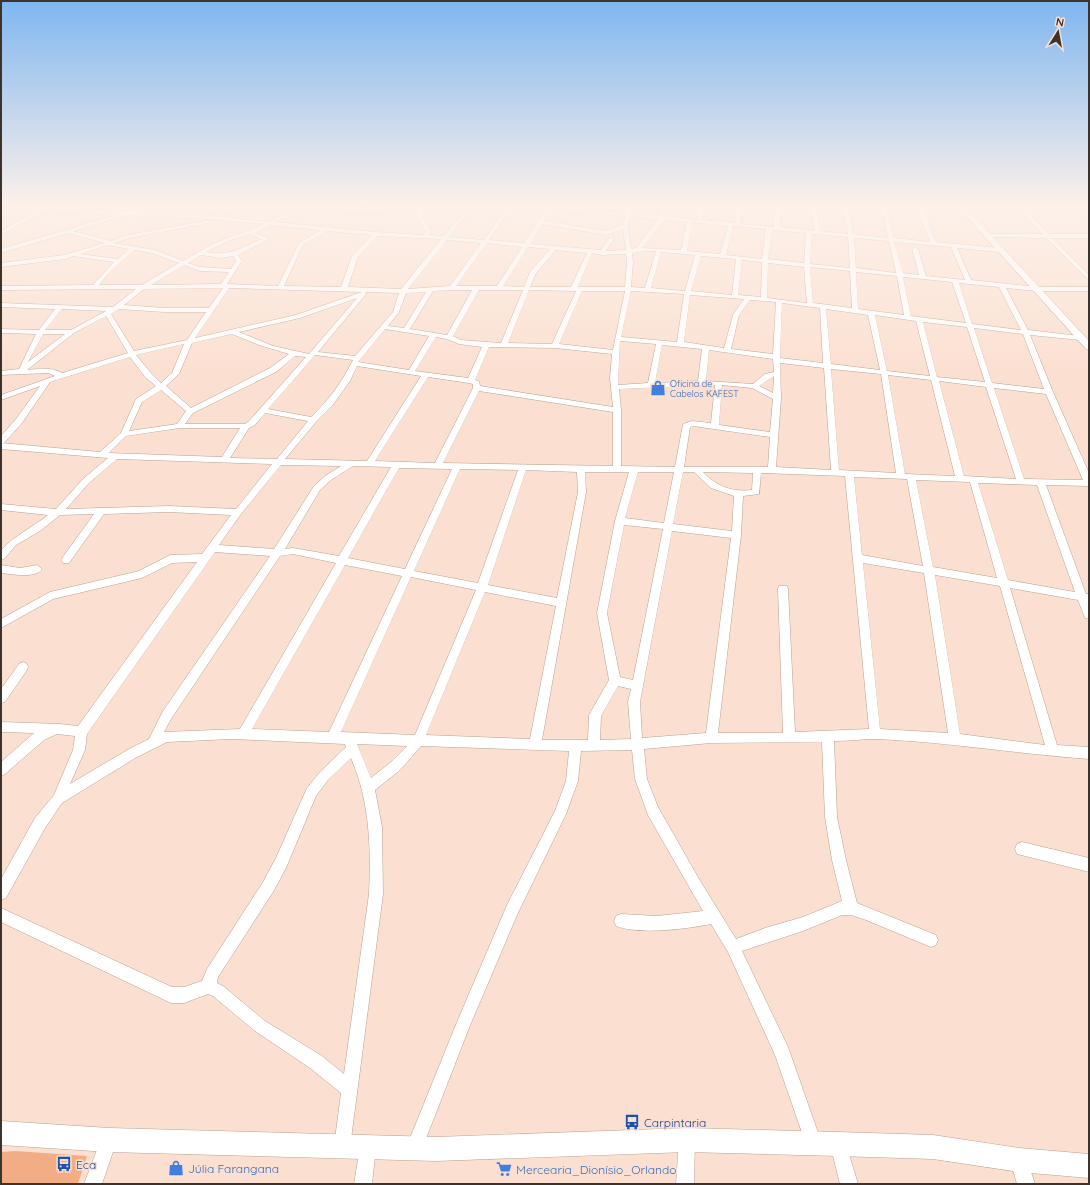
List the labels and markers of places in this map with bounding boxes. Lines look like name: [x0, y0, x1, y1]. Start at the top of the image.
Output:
place label: Oficina de Cabelos KAFEST: [670, 378, 739, 399]
shop icon: Oficina de Cabelos KAFEST: [649, 379, 667, 397]
bus stop icon: Carpintaria: [623, 1113, 641, 1131]
place label: Carpintaria: [644, 1115, 706, 1130]
bus stop icon: Eca: [55, 1155, 73, 1173]
place label: Eca: [76, 1157, 96, 1172]
shop icon: Júlia Farangana: [167, 1159, 185, 1177]
supermarket icon: Mercearia_Dionísio_Orlando: [495, 1160, 513, 1178]
place label: Júlia Farangana: [188, 1161, 279, 1176]
place label: Mercearia_Dionísio_Orlando: [516, 1162, 677, 1177]

